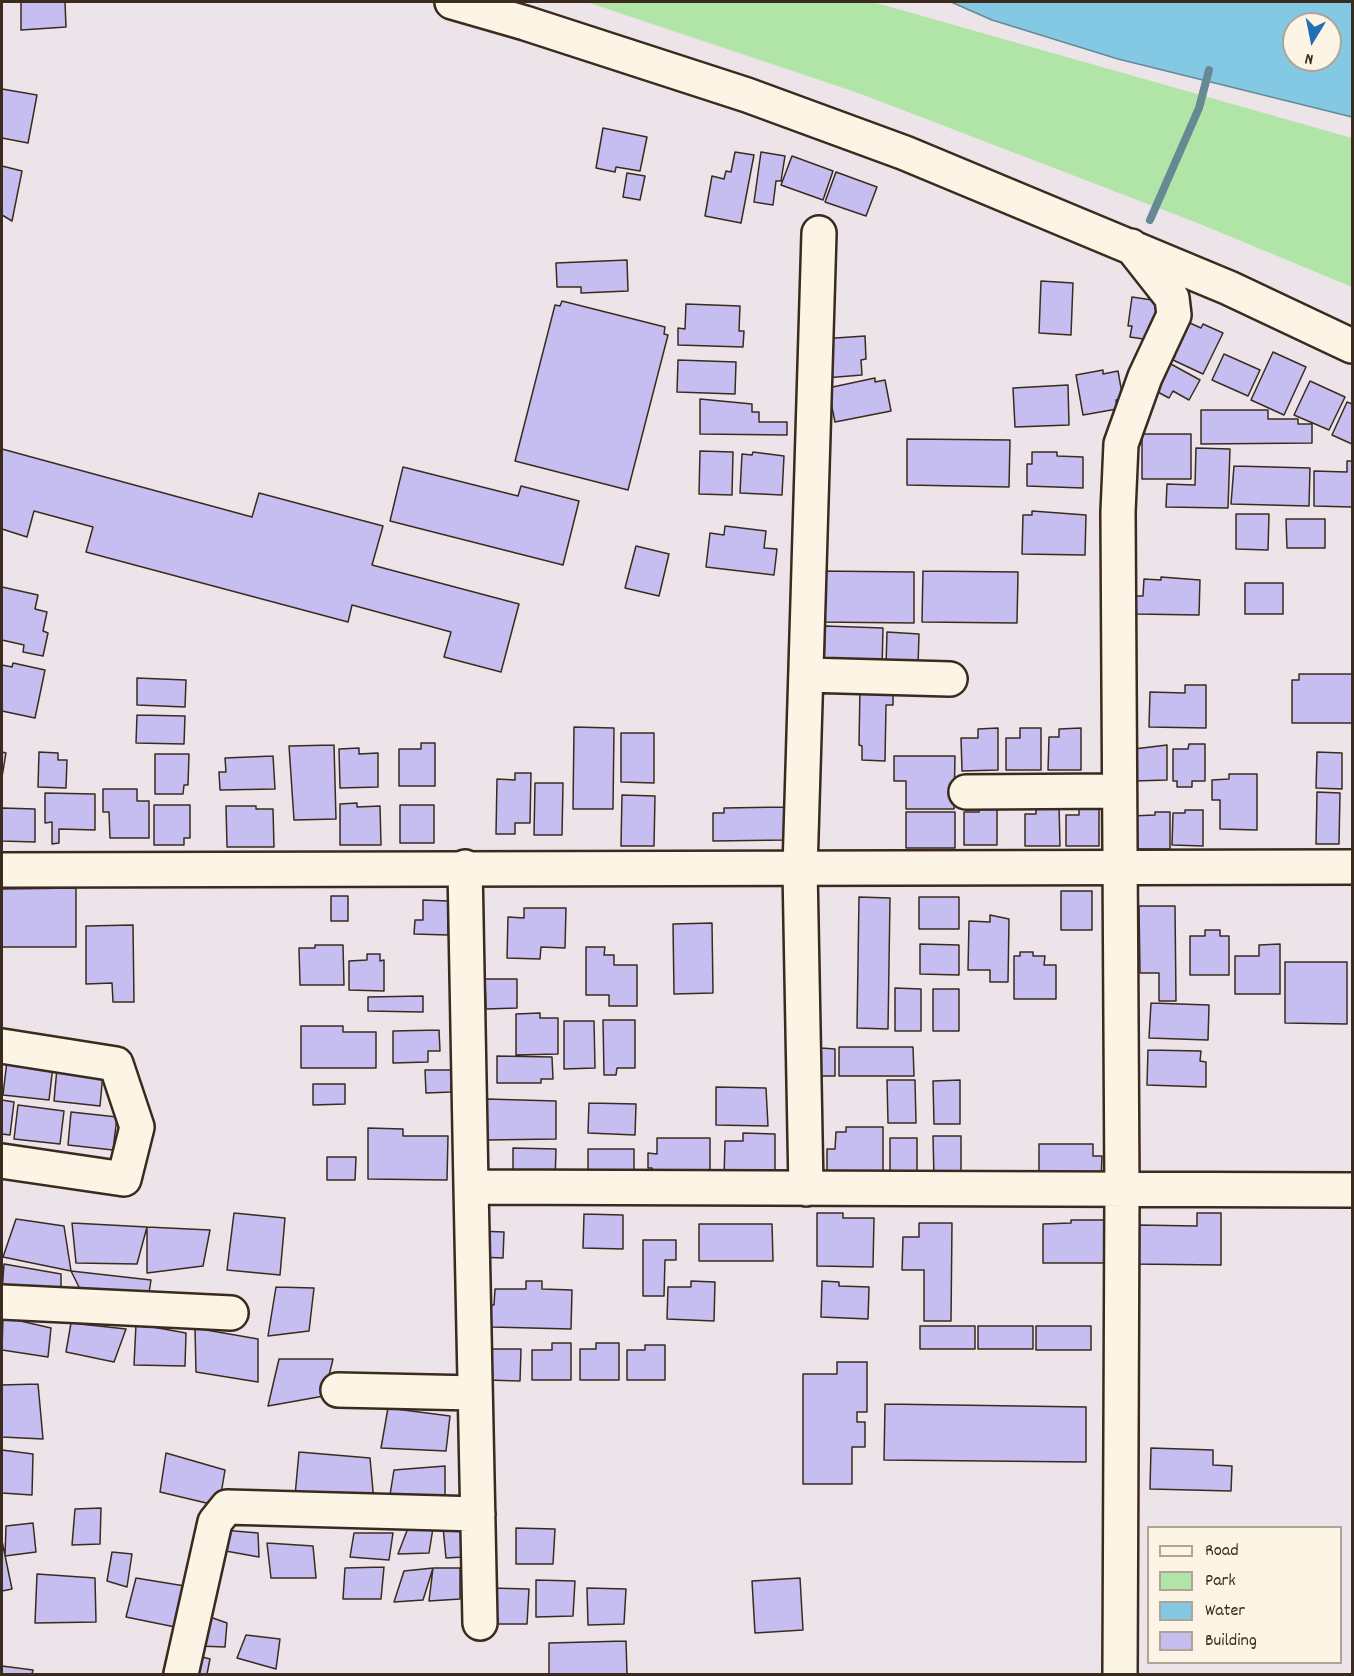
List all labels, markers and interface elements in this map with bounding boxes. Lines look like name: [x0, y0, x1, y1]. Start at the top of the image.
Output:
north arrow: [1282, 12, 1342, 72]
text: N: [1303, 46, 1315, 70]
legend: [1147, 1526, 1342, 1664]
text: Road: [1205, 1539, 1239, 1564]
text: Park: [1205, 1569, 1236, 1594]
text: Water: [1205, 1599, 1245, 1624]
text: Building: [1205, 1629, 1257, 1654]

